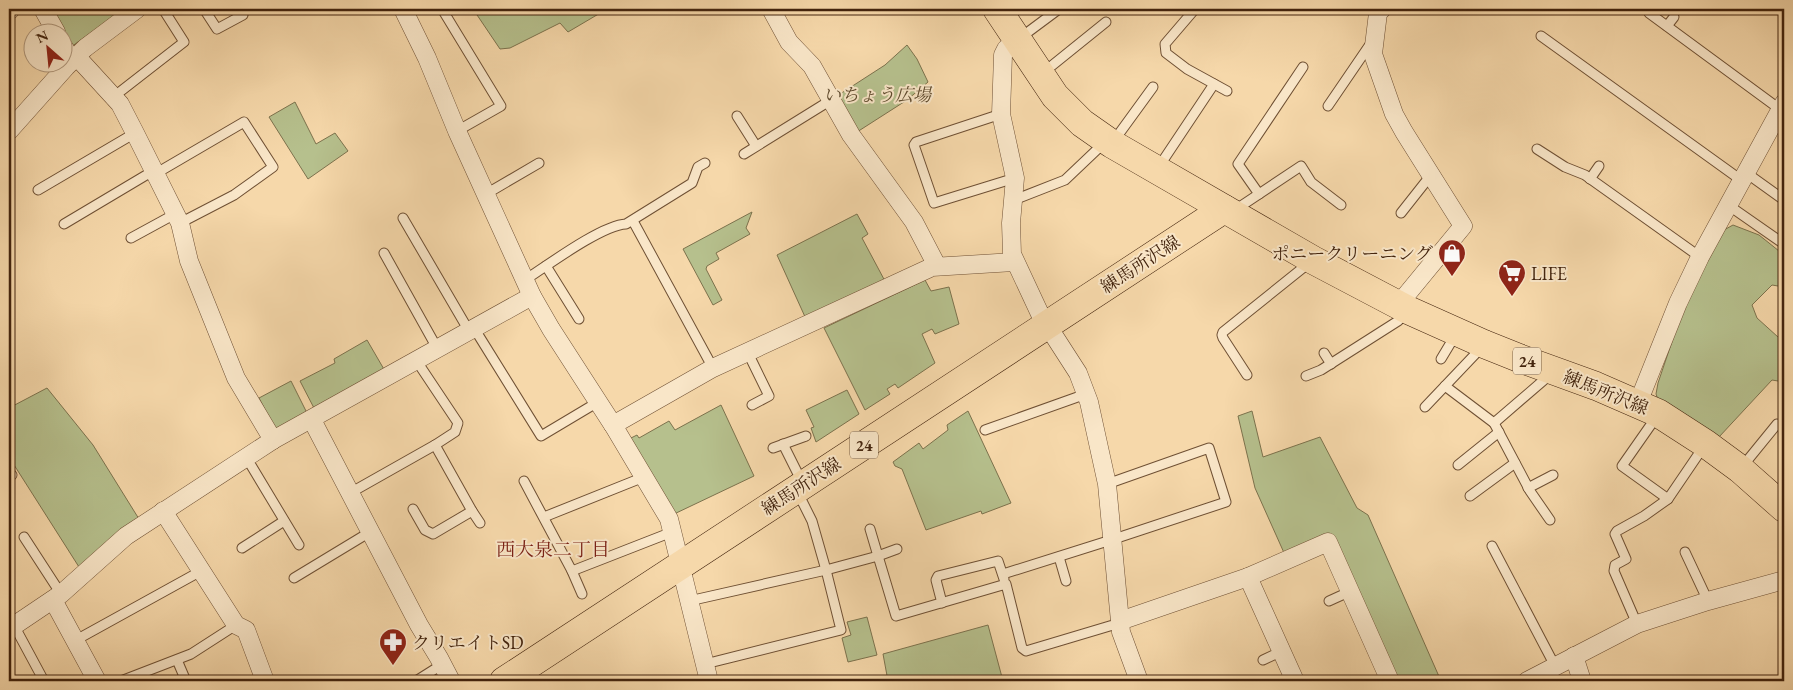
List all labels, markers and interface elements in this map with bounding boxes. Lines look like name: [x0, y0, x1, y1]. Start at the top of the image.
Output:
north arrow: [22, 22, 72, 72]
text: N: [33, 26, 52, 47]
park label: いちょう広場: [823, 83, 933, 106]
street label: 練馬所沢線: [1096, 230, 1184, 298]
shop icon: ポニークリーニング: [1437, 238, 1467, 277]
place label: ポニークリーニング: [1271, 242, 1433, 265]
supermarket icon: LIFE: [1497, 258, 1527, 297]
place label: LIFE: [1531, 262, 1567, 285]
road number: 24: [1513, 348, 1541, 374]
street label: 練馬所沢線: [1560, 364, 1652, 420]
road number: 24: [850, 432, 878, 458]
street label: 練馬所沢線: [757, 452, 845, 520]
district label: 西大泉二丁目: [496, 537, 610, 562]
pharmacy icon: クリエイトSD: [378, 627, 408, 666]
place label: クリエイトSD: [412, 631, 524, 654]

